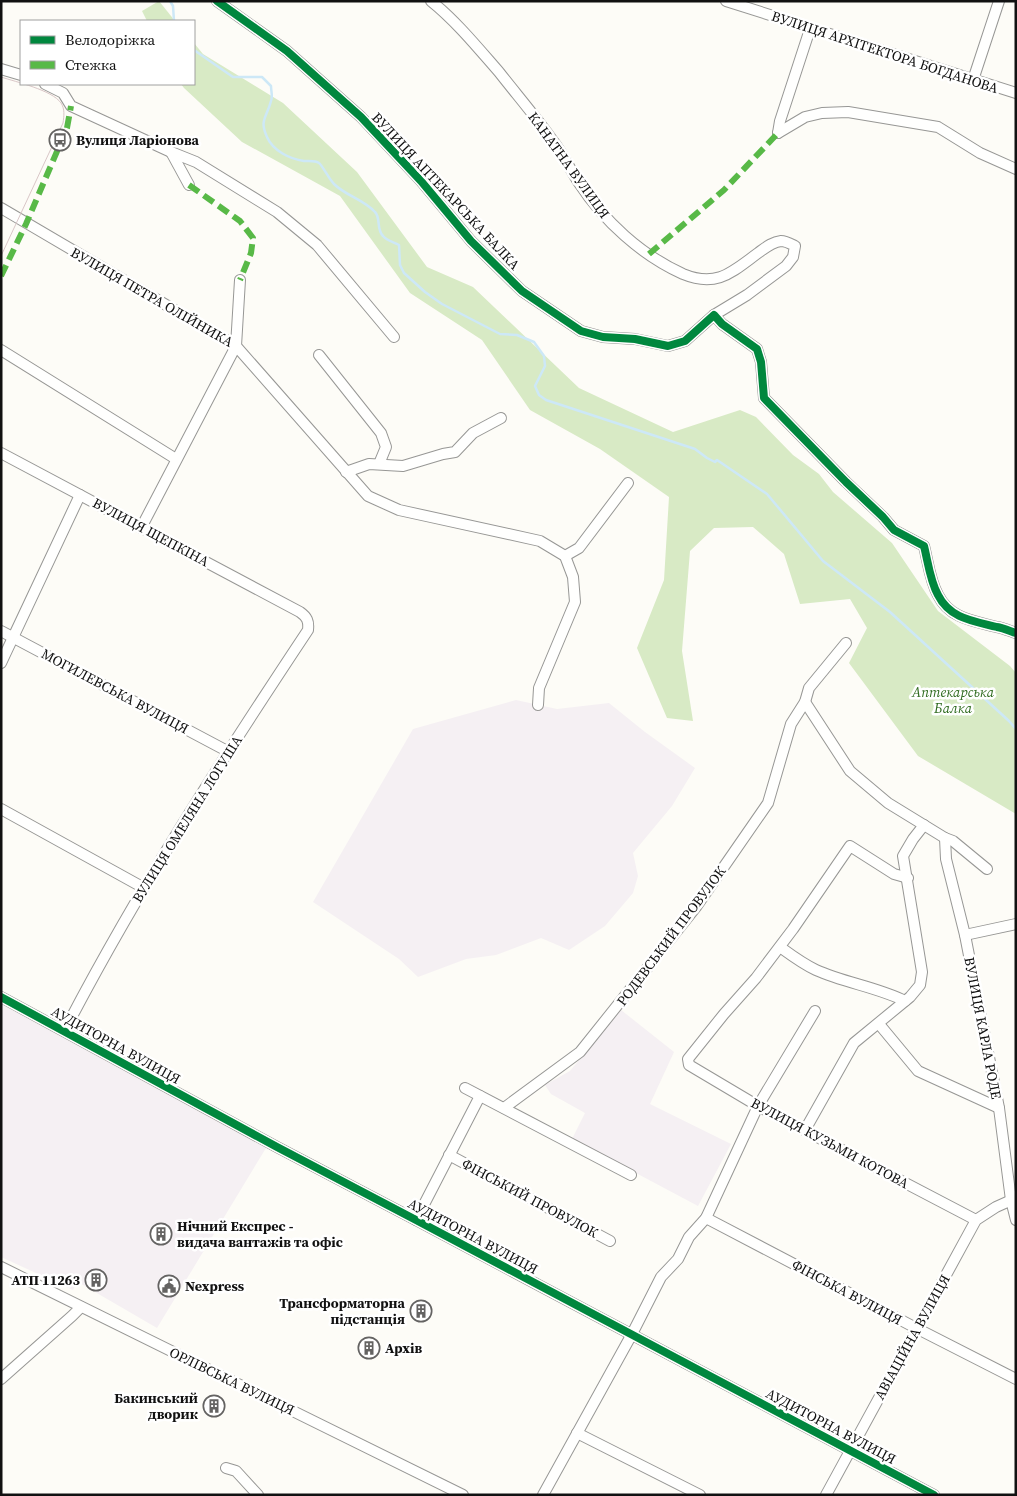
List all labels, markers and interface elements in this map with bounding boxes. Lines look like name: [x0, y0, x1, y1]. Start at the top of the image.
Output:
street label: ВУЛИЦЯ АРХІТЕКТОРА БОГДАНОВА: [769, 6, 1002, 98]
legend: [20, 20, 195, 85]
text: Велодоріжка: [65, 29, 155, 50]
text: Стежка: [65, 54, 117, 75]
street label: ВУЛИЦЯ АПТЕКАРСЬКА БАЛКА: [367, 108, 525, 275]
street label: КАНАТНА ВУЛИЦЯ: [523, 108, 615, 222]
bus stop icon: Вулиця Ларіонова: [48, 128, 72, 152]
place label: Вулиця Ларіонова: [76, 130, 200, 150]
street label: ВУЛИЦЯ ПЕТРА ОЛІЙНИКА: [67, 242, 238, 352]
street label: ВУЛИЦЯ ЩЕПКІНА: [89, 493, 213, 572]
street label: МОГИЛЕВСЬКА ВУЛИЦЯ: [38, 644, 192, 738]
park label: Аптекарська Балка: [911, 682, 995, 718]
street label: ВУЛИЦЯ ОМЕЛЯНА ЛОГУША: [127, 731, 247, 906]
street label: РОДЕВСЬКИЙ ПРОВУЛОК: [612, 861, 731, 1010]
street label: ВУЛИЦЯ КАРЛА РОДЕ: [959, 955, 1007, 1101]
street label: АУДИТОРНА ВУЛИЦЯ: [48, 1001, 184, 1089]
street label: ВУЛИЦЯ КУЗЬМИ КОТОВА: [747, 1093, 913, 1194]
street label: ФІНСЬКИЙ ПРОВУЛОК: [458, 1154, 602, 1243]
street label: АУДИТОРНА ВУЛИЦЯ: [404, 1193, 542, 1279]
place label: Нічний Експрес - видача вантажів та офіс: [177, 1216, 343, 1252]
building icon: Нічний Експрес - видача вантажів та офіс: [149, 1222, 173, 1246]
street label: ФІНСЬКА ВУЛИЦЯ: [788, 1254, 906, 1330]
building icon: АТП 11263: [84, 1268, 108, 1292]
place label: АТП 11263: [11, 1270, 80, 1290]
street label: АВІАЦІЙНА ВУЛИЦЯ: [869, 1271, 955, 1403]
public building icon: Nexpress: [157, 1274, 181, 1298]
place label: Nexpress: [185, 1276, 245, 1296]
place label: Трансформаторна підстанція: [279, 1293, 406, 1329]
building icon: Трансформаторна підстанція: [409, 1299, 433, 1323]
building icon: Архів: [357, 1336, 381, 1360]
place label: Архів: [385, 1338, 422, 1358]
street label: ОРЛІВСЬКА ВУЛИЦЯ: [166, 1342, 298, 1420]
street label: АУДИТОРНА ВУЛИЦЯ: [762, 1383, 900, 1469]
place label: Бакинський дворик: [114, 1388, 199, 1424]
building icon: Бакинський дворик: [202, 1394, 226, 1418]

